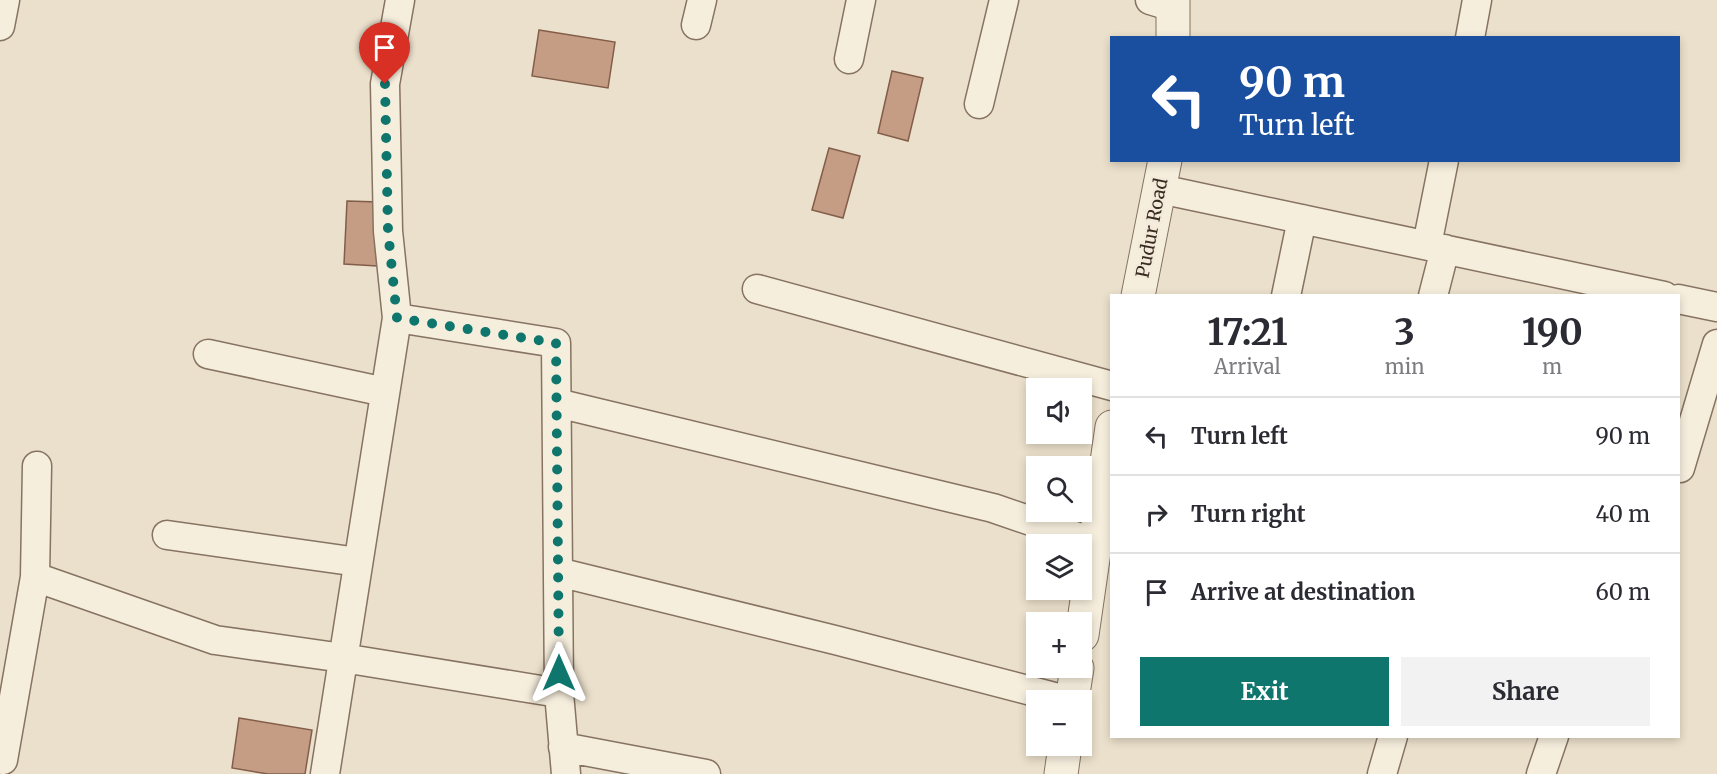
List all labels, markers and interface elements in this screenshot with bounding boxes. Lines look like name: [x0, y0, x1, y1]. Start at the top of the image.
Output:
pin: [359, 22, 410, 84]
icon: arrive: [368, 31, 401, 64]
text: 90 m: [1239, 56, 1345, 108]
icon: left: [1140, 60, 1218, 138]
text: Turn left: [1239, 108, 1354, 142]
street label: Pudur Road: [1131, 176, 1172, 280]
text: 17:21: [1207, 310, 1288, 355]
text: 3: [1394, 310, 1415, 355]
text: 190: [1522, 310, 1583, 355]
text: Arrival: [1214, 354, 1281, 379]
text: min: [1385, 354, 1424, 379]
text: m: [1542, 354, 1562, 379]
map controls: [1026, 378, 1092, 756]
button: sound: [1026, 378, 1092, 444]
icon: left: [1140, 420, 1173, 453]
text: Turn left: [1191, 422, 1288, 450]
text: 90 m: [1595, 422, 1650, 450]
button: search: [1026, 456, 1092, 522]
icon: right: [1140, 498, 1173, 531]
text: Turn right: [1191, 500, 1305, 528]
text: 40 m: [1595, 500, 1650, 528]
button: layers: [1026, 534, 1092, 600]
icon: arrive: [1140, 576, 1173, 609]
text: Arrive at destination: [1191, 578, 1415, 606]
text: 60 m: [1596, 578, 1650, 606]
button: +: [1026, 612, 1092, 678]
position arrow: [527, 641, 591, 705]
button: Exit: [1140, 657, 1389, 726]
button: Share: [1401, 657, 1650, 726]
button: −: [1026, 690, 1092, 756]

